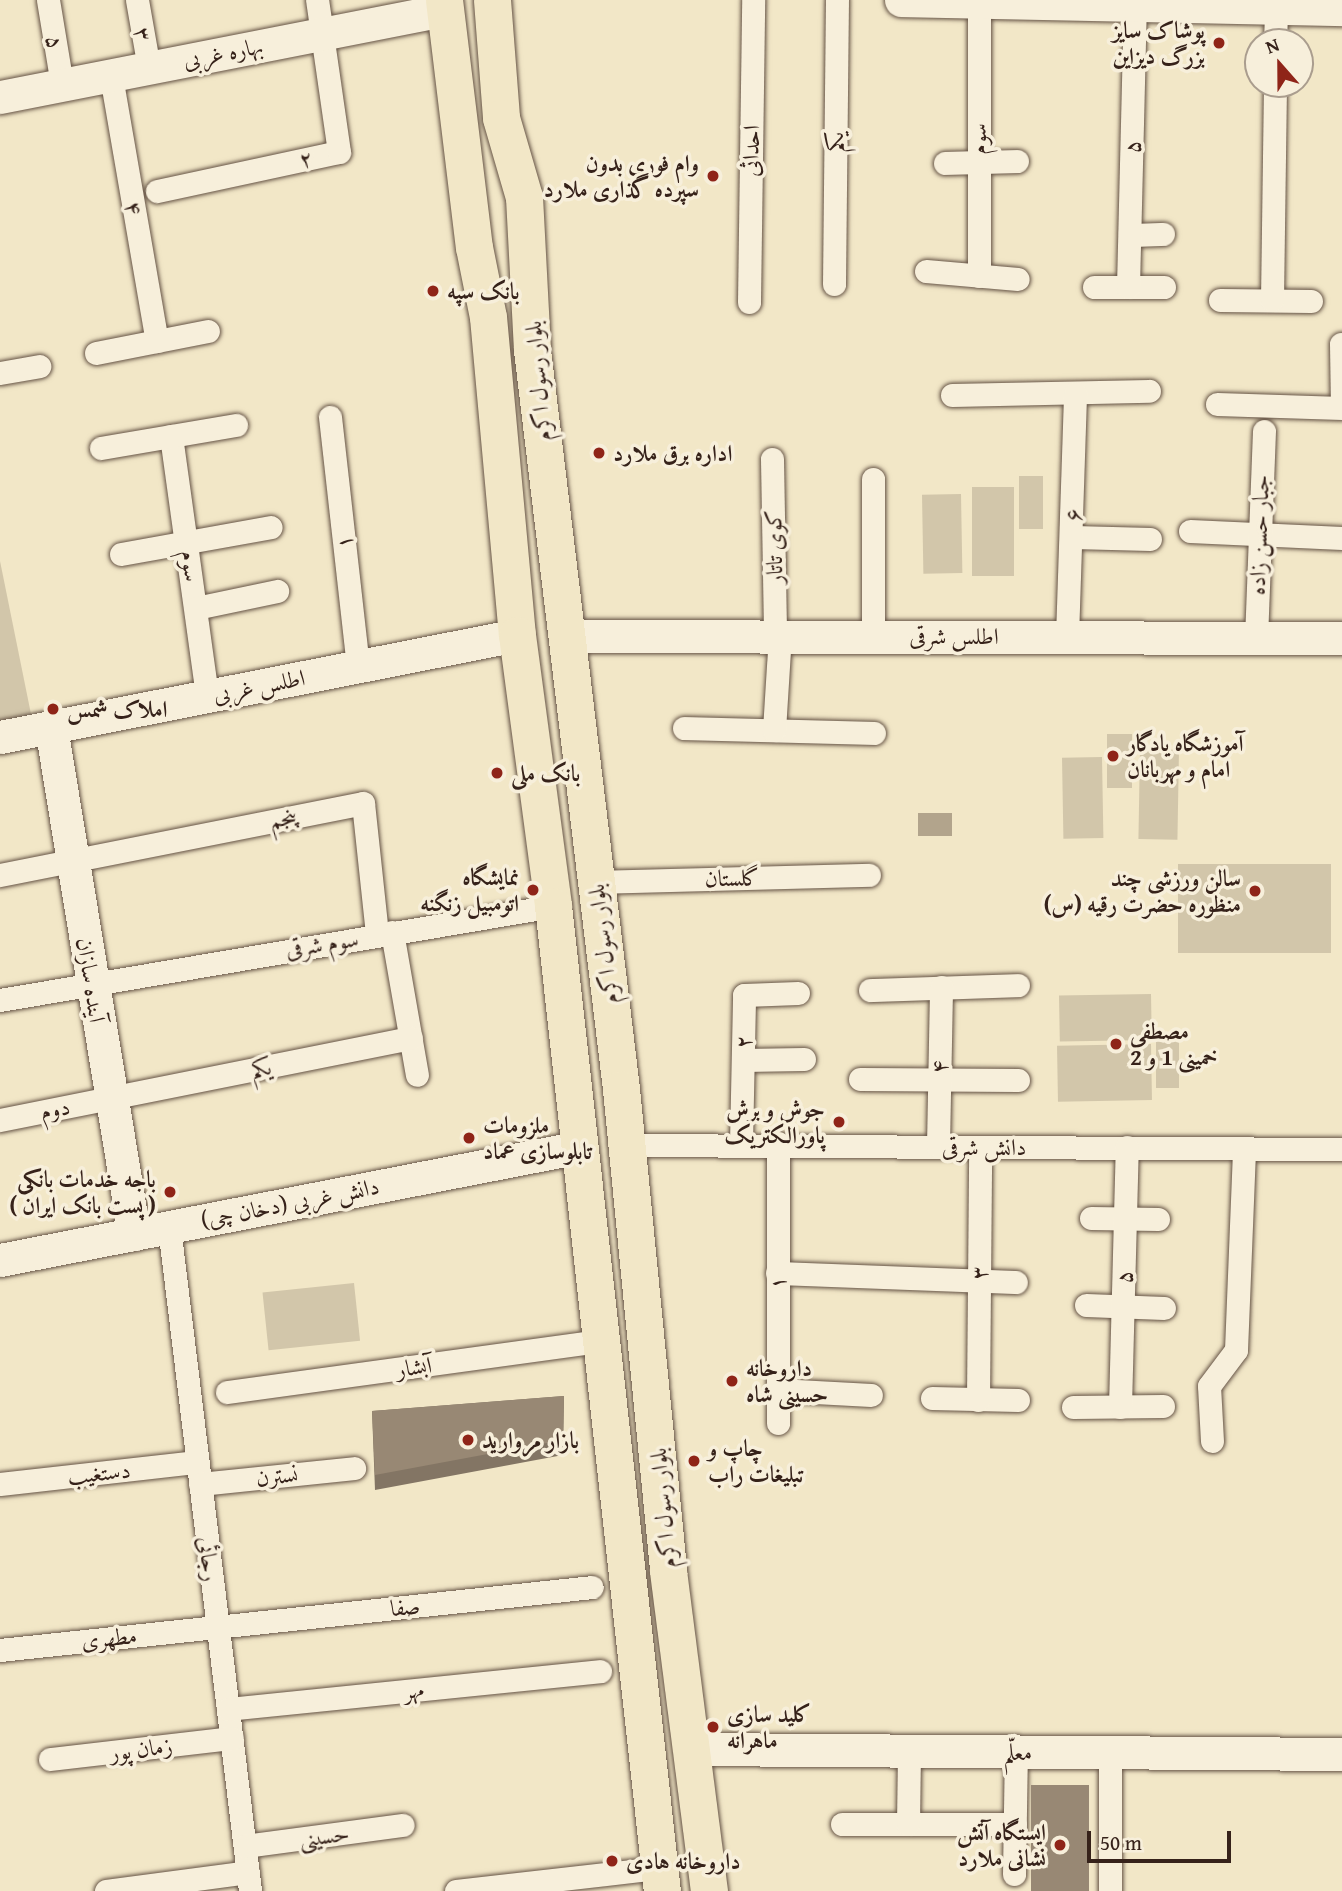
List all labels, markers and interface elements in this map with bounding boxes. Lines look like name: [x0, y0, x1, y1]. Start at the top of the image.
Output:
place label: پوشاک سایز بزرگ دیزاین: [1112, 16, 1205, 70]
street label: ۳: [128, 25, 158, 43]
north arrow: [1244, 28, 1314, 98]
text: N: [1261, 30, 1283, 61]
street label: بهاره غربی: [181, 32, 265, 74]
street label: ۵: [40, 33, 70, 51]
marker: پوشاک سایز بزرگ دیزاین: [1211, 35, 1227, 51]
street label: سوم: [964, 123, 992, 155]
street label: احداثی: [737, 125, 765, 177]
street label: یکم: [821, 132, 849, 152]
street label: ۵: [1118, 140, 1146, 154]
street label: ۲: [297, 144, 315, 174]
place label: وام فوری بدون سپرده گذاری ملارد: [543, 149, 699, 203]
marker: وام فوری بدون سپرده گذاری ملارد: [705, 168, 721, 184]
street label: ۴: [119, 199, 149, 217]
place label: بانک سپه: [447, 277, 520, 305]
marker: بانک سپه: [425, 283, 441, 299]
street label: بلوار رسول اکرم: [519, 320, 557, 442]
place label: اداره برق ملارد: [613, 439, 732, 467]
marker: اداره برق ملارد: [591, 445, 607, 461]
street label: جبار حسن زاده: [1243, 474, 1275, 596]
street label: ۶: [1059, 508, 1087, 522]
street label: کوی تاتار: [760, 510, 788, 584]
street label: ۱: [330, 534, 358, 550]
street label: سوم: [175, 549, 207, 583]
street label: اطلس شرقی: [909, 622, 999, 650]
street label: اطلس غربی: [211, 664, 307, 708]
place label: املاک شمس: [67, 695, 168, 723]
marker: املاک شمس: [45, 701, 61, 717]
place label: آموزشگاه یادگار امام و مهربانان: [1127, 729, 1244, 783]
marker: آموزشگاه یادگار امام و مهربانان: [1105, 748, 1121, 764]
place label: بانک ملی: [511, 759, 580, 787]
marker: بانک ملی: [489, 765, 505, 781]
street label: پنجم: [267, 802, 299, 834]
place label: نمایشگاه اتومبیل زنگنه: [420, 863, 519, 917]
street label: گلستان: [704, 864, 760, 892]
place label: سالن ورزشی چند منظوره حضرت رقیه (س): [1044, 864, 1241, 918]
marker: نمایشگاه اتومبیل زنگنه: [525, 882, 541, 898]
street label: بلوار رسول اکرم: [582, 882, 624, 1006]
marker: سالن ورزشی چند منظوره حضرت رقیه (س): [1247, 883, 1263, 899]
street label: سوم شرقی: [284, 925, 360, 963]
street label: آینده سازان: [71, 936, 111, 1024]
place label: مصطفی خمینی 1 و 2: [1130, 1017, 1217, 1071]
street label: ۲: [729, 1035, 757, 1049]
marker: مصطفی خمینی 1 و 2: [1108, 1036, 1124, 1052]
street label: یکم: [248, 1053, 274, 1083]
street label: ۴: [925, 1060, 953, 1074]
street label: دوم: [38, 1093, 72, 1125]
place label: جوش و برش پاورالکتریک: [724, 1095, 825, 1149]
place label: ملزومات تابلوسازی عماد: [483, 1111, 592, 1165]
marker: جوش و برش پاورالکتریک: [831, 1114, 847, 1130]
marker: ملزومات تابلوسازی عماد: [461, 1130, 477, 1146]
street label: دانش شرقی: [942, 1133, 1026, 1161]
place label: باجه خدمات بانکی ( پست بانک ایران ): [9, 1165, 156, 1219]
street label: دانش غربی (دخان چی): [198, 1172, 382, 1234]
marker: باجه خدمات بانکی ( پست بانک ایران ): [162, 1184, 178, 1200]
street label: ۳: [965, 1266, 993, 1280]
street label: ۵: [1110, 1270, 1138, 1284]
street label: ۱: [763, 1276, 791, 1290]
street label: آبشار: [394, 1351, 434, 1383]
place label: داروخانه حسینی شاه: [746, 1354, 828, 1408]
marker: داروخانه حسینی شاه: [724, 1373, 740, 1389]
place label: بازار مروارید: [482, 1426, 579, 1454]
marker: بازار مروارید: [460, 1432, 476, 1448]
place label: چاپ و تبلیغات راب: [708, 1434, 805, 1488]
street label: بلوار رسول اکرم: [644, 1447, 682, 1569]
marker: چاپ و تبلیغات راب: [686, 1453, 702, 1469]
street label: دستغیب: [66, 1456, 132, 1490]
street label: نسترن: [255, 1460, 299, 1492]
street label: رجائی: [193, 1535, 225, 1583]
street label: صفا: [389, 1592, 421, 1622]
street label: مطهری: [80, 1621, 138, 1655]
street label: مهر: [403, 1675, 425, 1705]
place label: کلید سازی ماهرانه: [727, 1700, 811, 1754]
marker: کلید سازی ماهرانه: [705, 1719, 721, 1735]
street label: زمان پور: [108, 1731, 174, 1767]
street label: معلّم: [1004, 1738, 1032, 1766]
place label: ایستگاه آتش نشانی ملارد: [957, 1818, 1046, 1872]
scale bar: [1090, 1818, 1234, 1862]
street label: حسینی: [297, 1819, 351, 1853]
text: 50 m: [1100, 1827, 1142, 1858]
marker: ایستگاه آتش نشانی ملارد: [1052, 1837, 1068, 1853]
place label: داروخانه هادی: [626, 1847, 741, 1875]
marker: داروخانه هادی: [604, 1853, 620, 1869]

